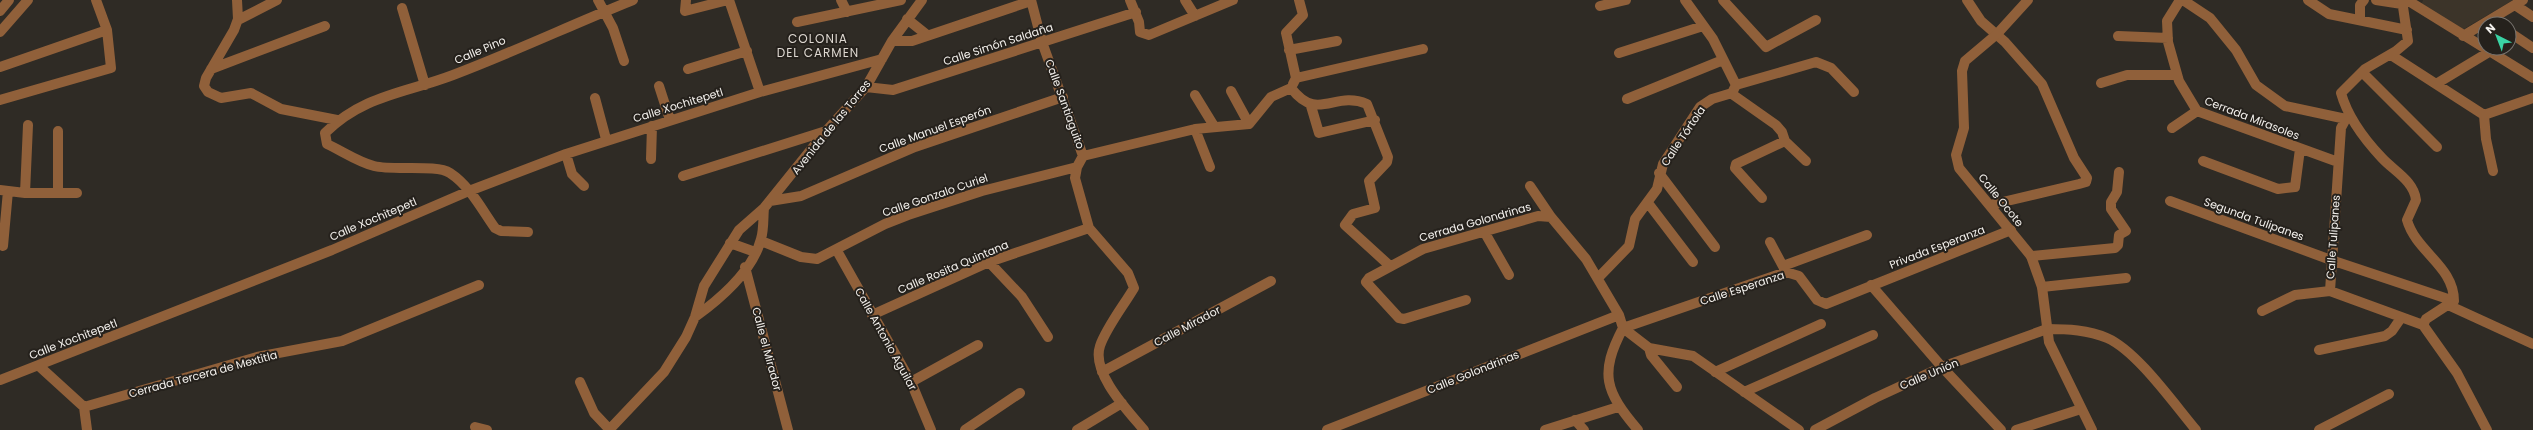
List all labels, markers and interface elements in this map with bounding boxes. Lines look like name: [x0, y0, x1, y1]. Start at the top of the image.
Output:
north arrow: [2477, 16, 2517, 56]
street label: Calle Simón Saldaña: [941, 19, 1055, 69]
text: N: [2482, 20, 2499, 37]
district label: COLONIA DEL CARMEN: [777, 30, 859, 61]
street label: Calle Pino: [452, 32, 508, 68]
street label: Calle Santiaguito: [1041, 57, 1089, 151]
street label: Avenida de las Torres: [788, 76, 874, 178]
street label: Calle Xochitepetl: [631, 84, 725, 126]
street label: Cerrada Mirasoles: [2202, 93, 2302, 144]
street label: Calle Manuel Esperón: [877, 101, 993, 157]
street label: Calle Tórtola: [1657, 103, 1709, 169]
street label: Calle Gonzalo Curiel: [880, 169, 990, 221]
street label: Calle Ocote: [1975, 170, 2028, 230]
street label: Calle Xochitepetl: [327, 193, 419, 245]
street label: Segunda Tulipanes: [2202, 193, 2307, 245]
street label: Calle Tulipanes: [2322, 194, 2344, 279]
street label: Cerrada Golondrinas: [1417, 198, 1533, 246]
street label: Privada Esperanza: [1887, 221, 1987, 273]
street label: Calle Rosita Quintana: [895, 236, 1011, 298]
street label: Calle Esperanza: [1698, 267, 1786, 309]
street label: Calle Antonio Aguilar: [851, 285, 921, 393]
street label: Calle Mirador: [1151, 302, 1223, 350]
street label: Calle el Mirador: [748, 305, 786, 393]
street label: Calle Xochitepetl: [27, 315, 119, 363]
street label: Cerrada Tercera de Mextitla: [127, 346, 279, 402]
street label: Calle Golondrinas: [1425, 346, 1522, 398]
street label: Calle Unión: [1897, 354, 1961, 394]

